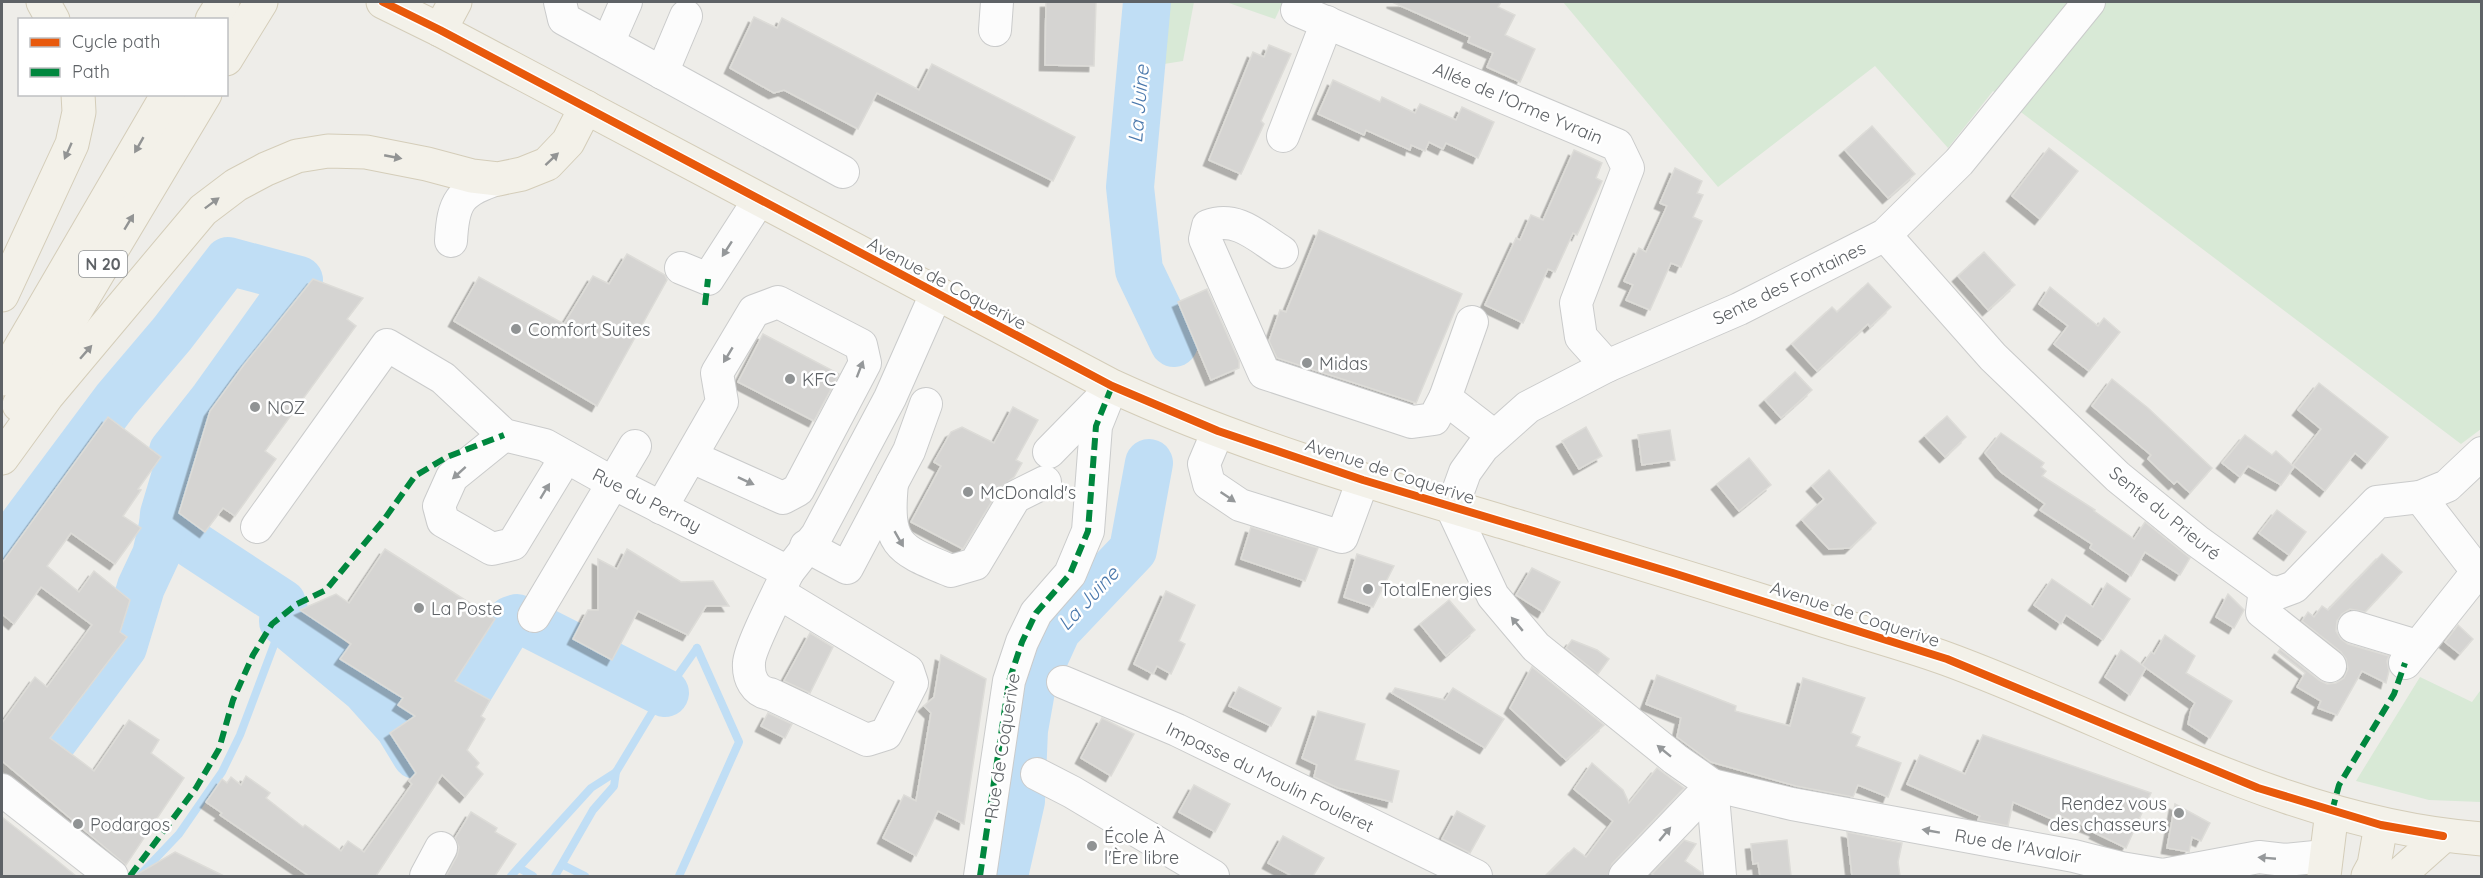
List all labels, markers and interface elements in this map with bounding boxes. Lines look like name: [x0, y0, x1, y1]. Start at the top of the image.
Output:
legend: [18, 18, 228, 96]
text: Cycle path: [72, 30, 160, 53]
street label: Allée de l'Orme Yvrain: [1430, 57, 1606, 149]
text: Path: [72, 60, 110, 83]
water label: La Juine: [1122, 63, 1154, 144]
one-way arrow: [133, 137, 144, 153]
one-way arrow: [63, 143, 73, 161]
one-way arrow: [544, 152, 559, 166]
one-way arrow: [384, 153, 403, 162]
one-way arrow: [204, 198, 219, 210]
one-way arrow: [123, 214, 134, 230]
street label: Avenue de Coquerive: [864, 231, 1030, 335]
street label: Sente des Fontaines: [1709, 236, 1869, 330]
one-way arrow: [722, 241, 733, 257]
road number: N 20: [79, 251, 127, 277]
place label: Comfort Suites: [528, 318, 651, 341]
marker: Comfort Suites: [509, 322, 523, 336]
one-way arrow: [79, 344, 92, 360]
one-way arrow: [723, 347, 734, 363]
place label: Midas: [1319, 352, 1368, 375]
marker: Midas: [1300, 356, 1314, 370]
one-way arrow: [856, 360, 866, 378]
place label: KFC: [802, 368, 836, 391]
marker: KFC: [783, 372, 797, 386]
place label: NOZ: [267, 396, 305, 419]
marker: NOZ: [248, 400, 262, 414]
street label: Avenue de Coquerive: [1302, 433, 1478, 509]
street label: Sente du Prieuré: [2105, 461, 2225, 565]
street label: Rue du Perray: [589, 463, 705, 537]
one-way arrow: [452, 466, 467, 479]
one-way arrow: [737, 477, 754, 486]
place label: McDonald's: [980, 481, 1076, 504]
one-way arrow: [540, 482, 550, 499]
marker: McDonald's: [961, 485, 975, 499]
one-way arrow: [1219, 491, 1236, 502]
one-way arrow: [893, 531, 904, 548]
water label: La Juine: [1052, 560, 1124, 635]
street label: Avenue de Coquerive: [1767, 576, 1943, 652]
place label: TotalEnergies: [1380, 578, 1492, 601]
marker: TotalEnergies: [1361, 582, 1375, 596]
place label: La Poste: [431, 597, 502, 620]
marker: La Poste: [412, 601, 426, 615]
one-way arrow: [1510, 616, 1523, 632]
street label: Rue de Coquerive: [979, 671, 1025, 821]
street label: Impasse du Moulin Fouleret: [1162, 717, 1378, 837]
one-way arrow: [1657, 745, 1672, 757]
place label: Rendez vous des chasseurs: [2049, 792, 2167, 836]
marker: Rendez vous des chasseurs: [2172, 806, 2186, 820]
place label: Podargos: [90, 813, 170, 836]
marker: Podargos: [71, 817, 85, 831]
street label: Rue de l'Avaloir: [1953, 824, 2083, 868]
place label: École À l'Ère libre: [1104, 825, 1179, 869]
one-way arrow: [1921, 826, 1940, 835]
one-way arrow: [1658, 827, 1671, 842]
marker: École À l'Ère libre: [1085, 839, 1099, 853]
one-way arrow: [2257, 853, 2276, 863]

